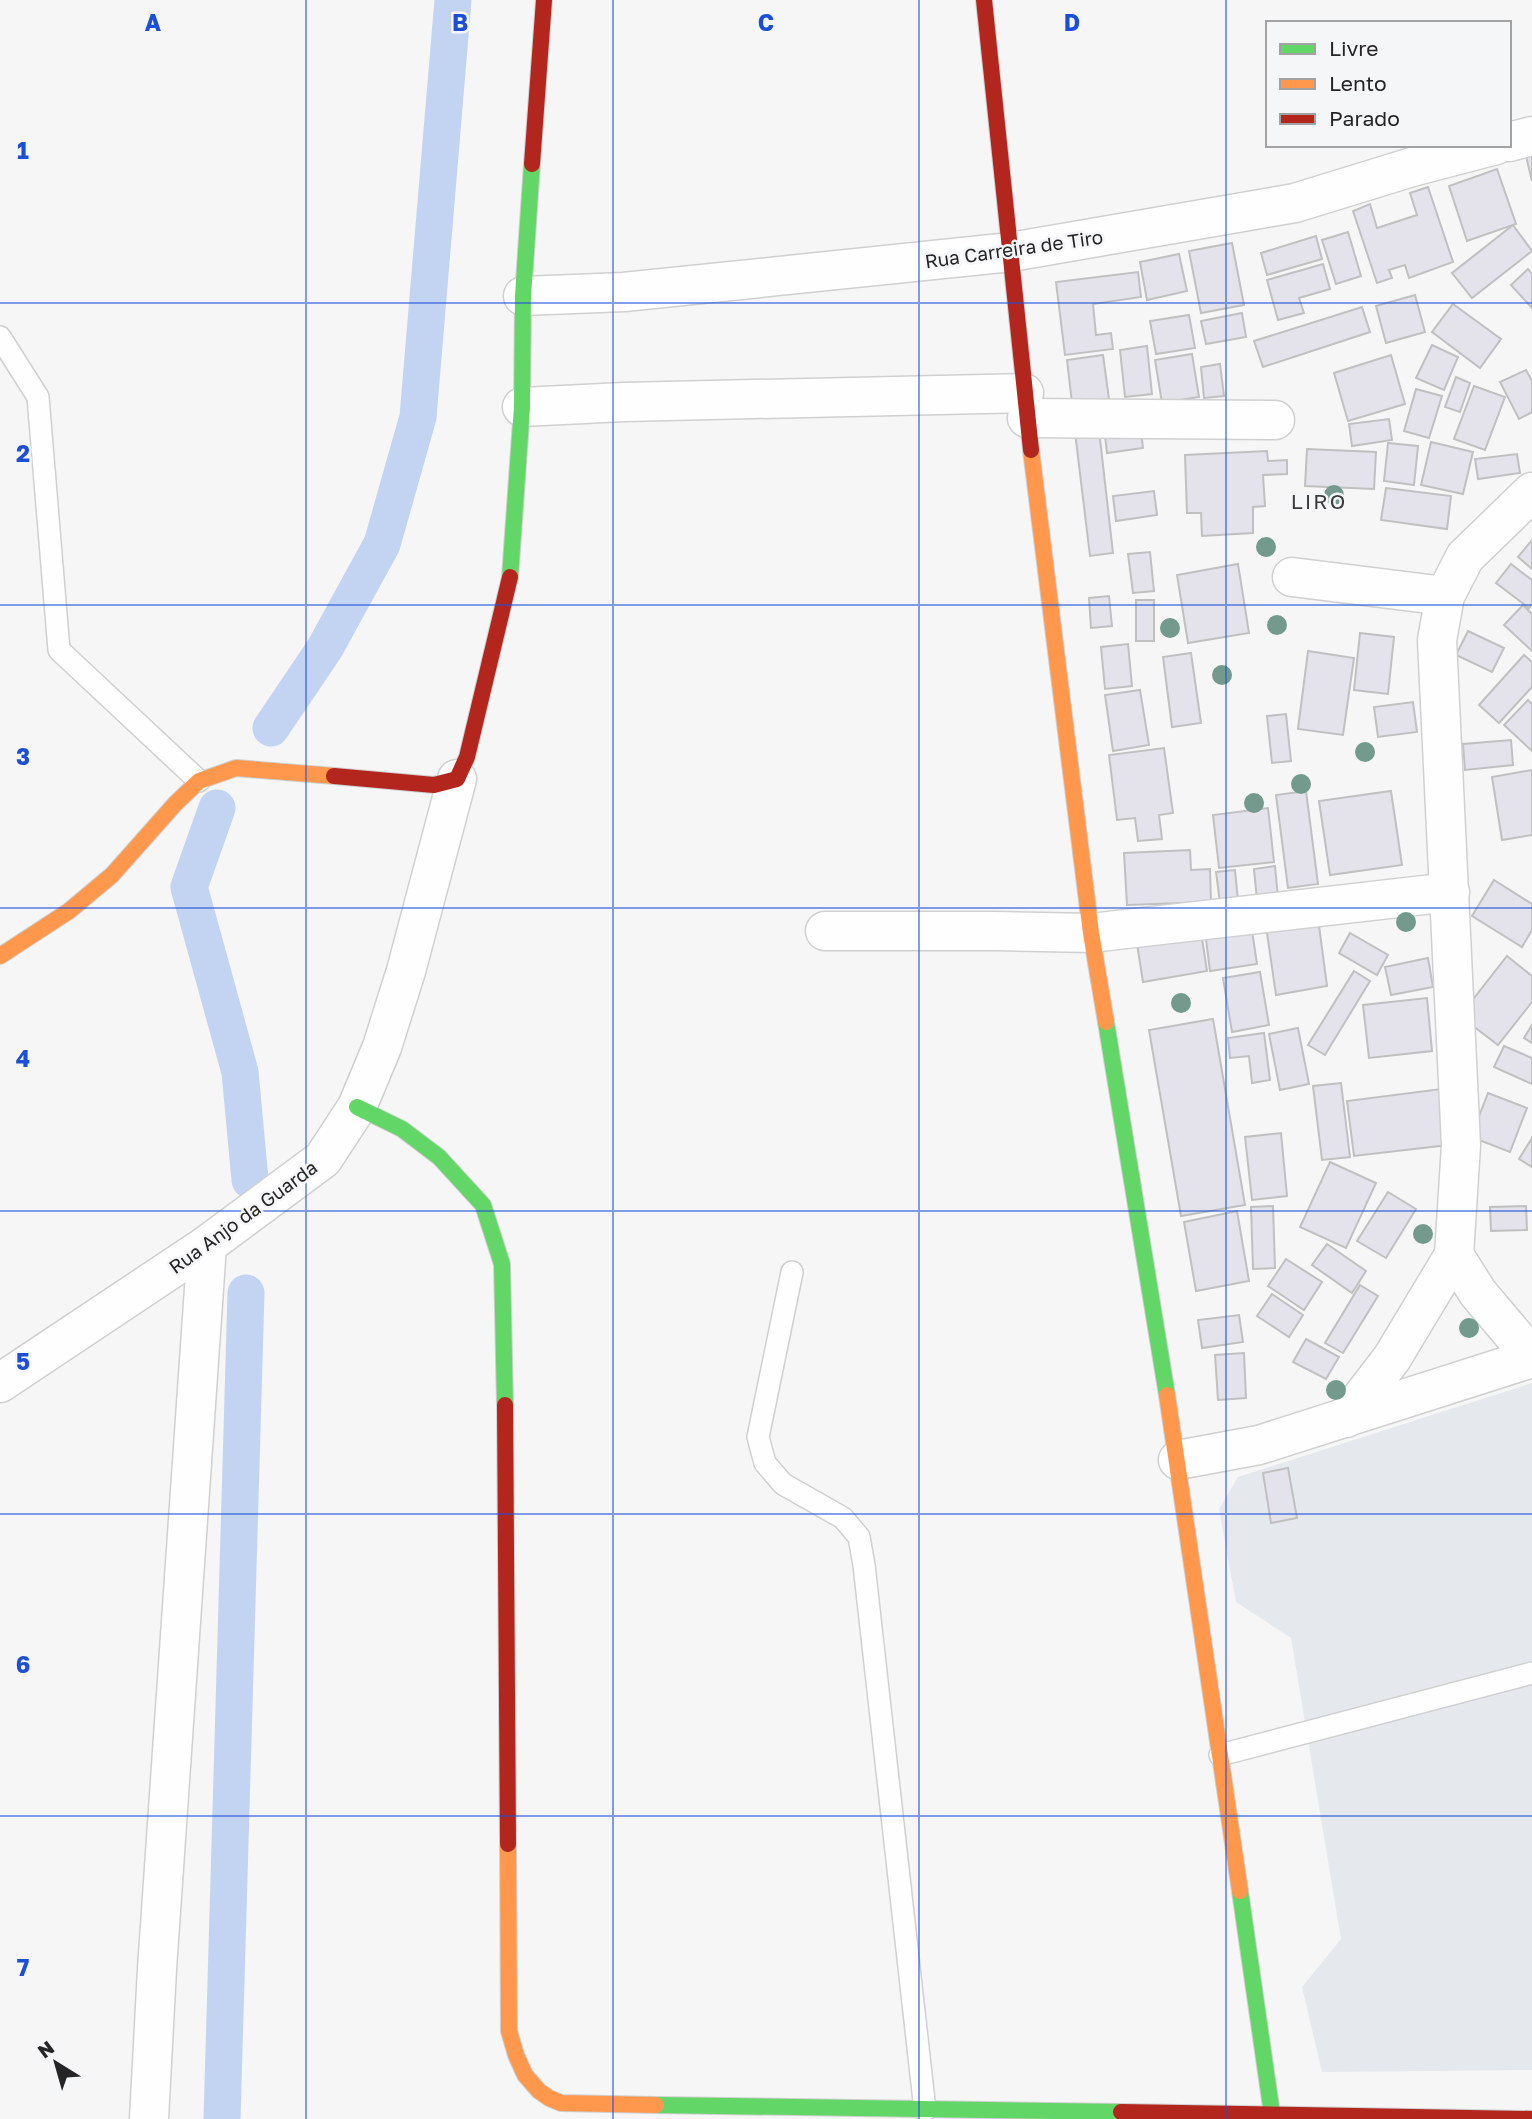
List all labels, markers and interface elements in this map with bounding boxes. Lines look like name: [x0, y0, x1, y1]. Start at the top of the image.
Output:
text: A: [145, 8, 162, 36]
text: B: [452, 8, 468, 36]
text: C: [758, 8, 774, 36]
text: D: [1064, 8, 1080, 36]
legend: [1266, 21, 1511, 147]
text: Livre: [1329, 35, 1379, 61]
text: Lento: [1329, 70, 1387, 96]
text: Parado: [1329, 105, 1400, 131]
text: 1: [17, 136, 29, 164]
street label: Rua Carreira de Tiro: [923, 225, 1104, 272]
text: 2: [16, 439, 30, 467]
district label: LIRO: [1291, 488, 1347, 514]
text: 3: [16, 742, 30, 770]
text: 4: [16, 1044, 30, 1072]
street label: Rua Anjo da Guarda: [164, 1155, 321, 1278]
text: 5: [16, 1347, 30, 1375]
text: 6: [16, 1650, 30, 1678]
text: 7: [17, 1953, 29, 1981]
north arrow: [21, 2028, 91, 2098]
text: N: [33, 2035, 58, 2063]

